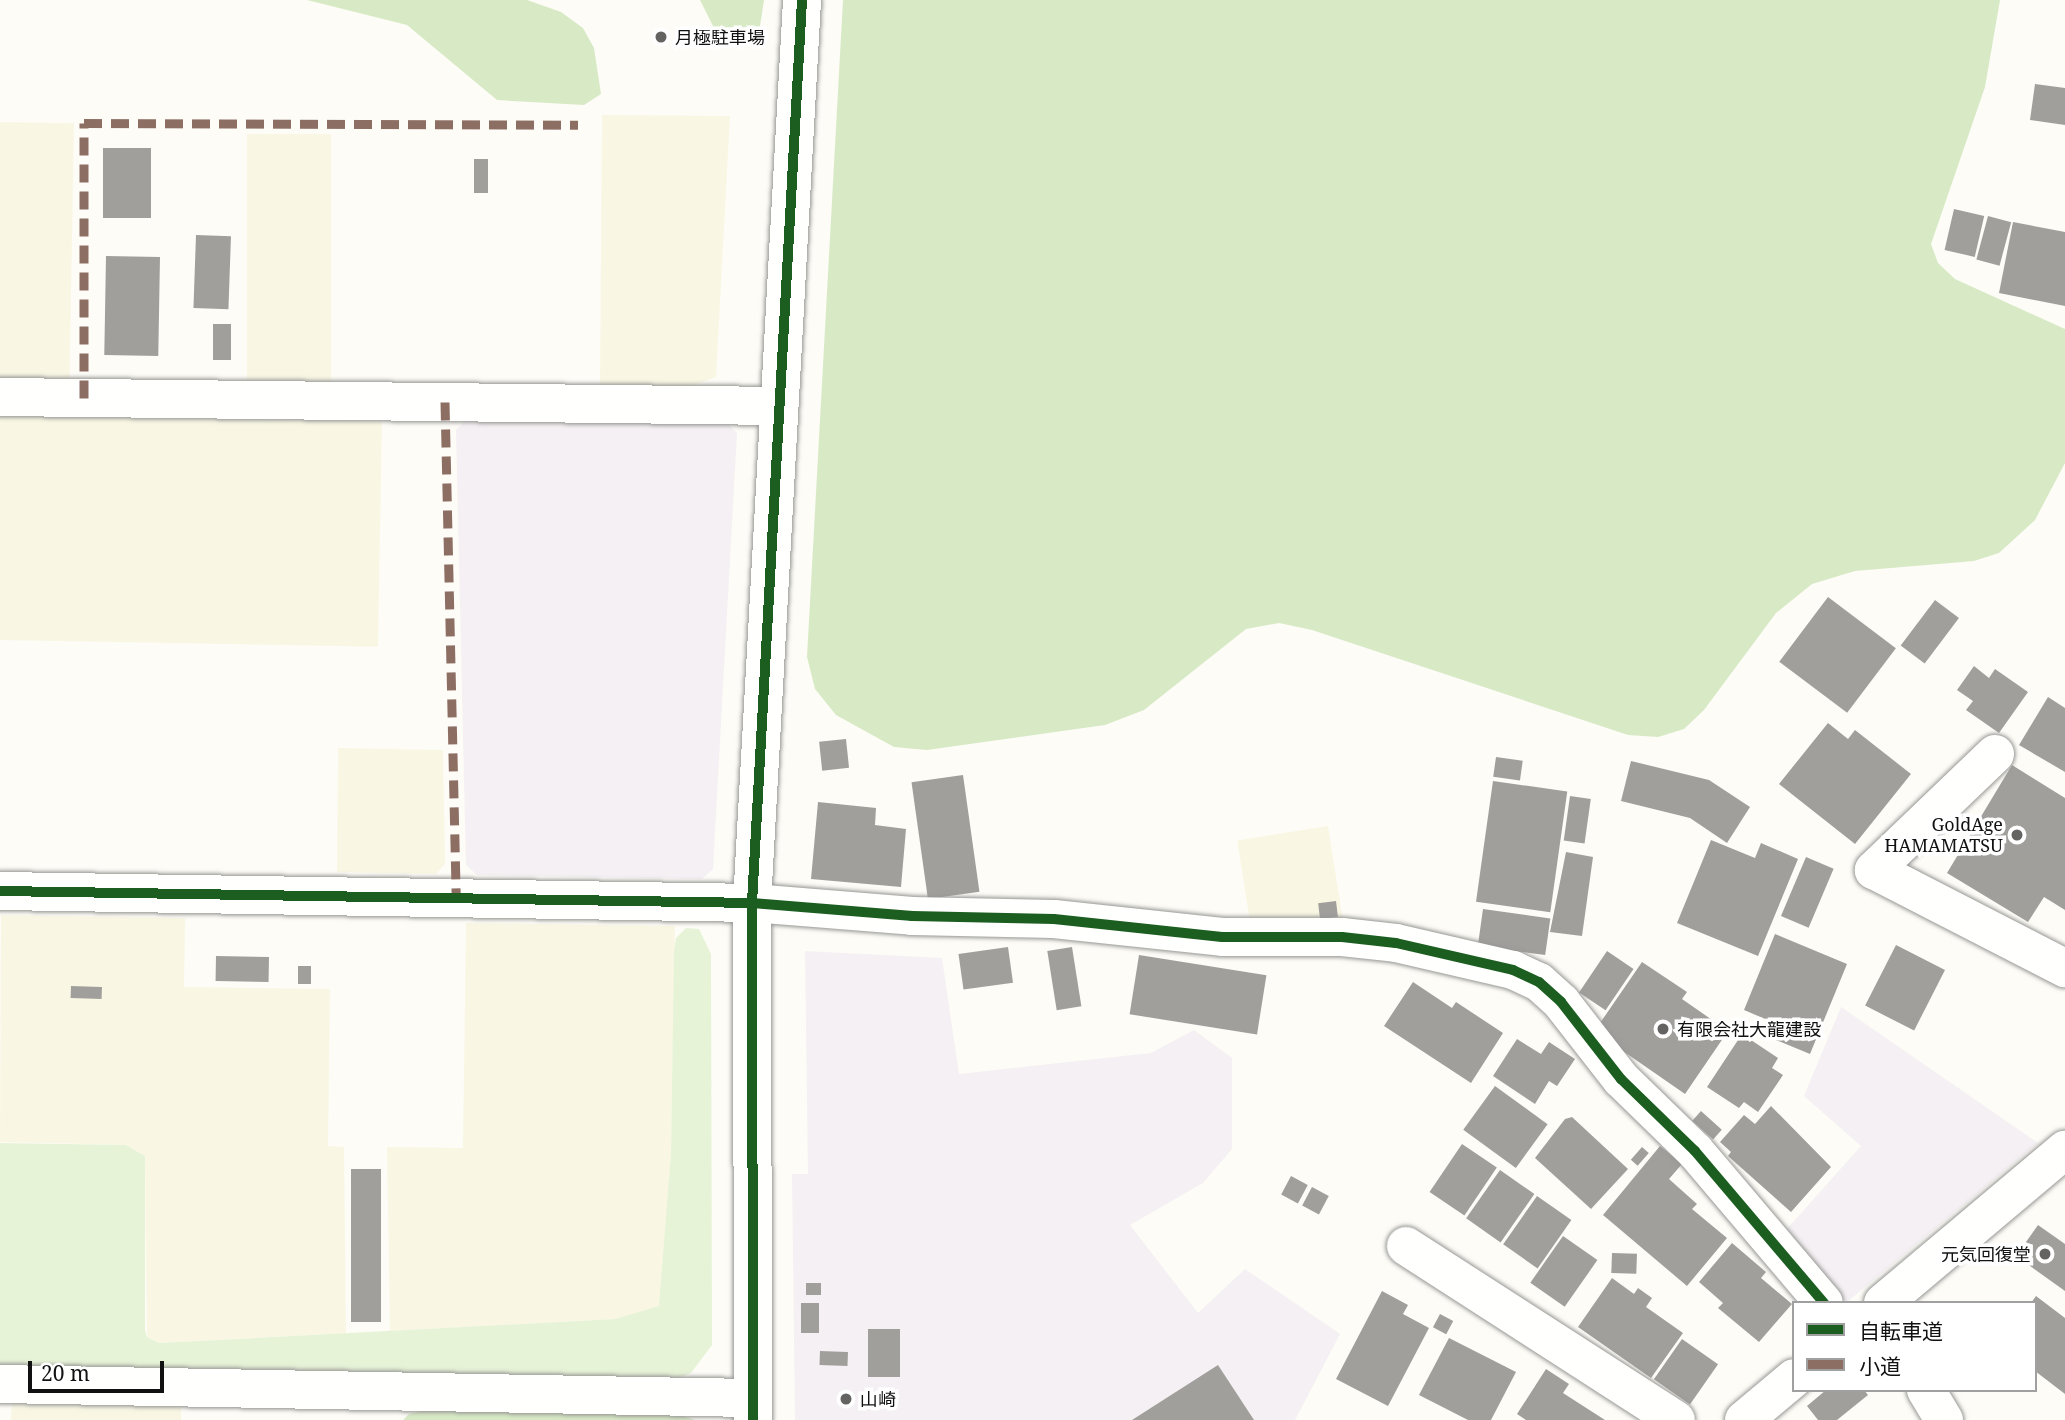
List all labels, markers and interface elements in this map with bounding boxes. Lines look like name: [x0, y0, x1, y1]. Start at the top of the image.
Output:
place label: 月極駐車場: [675, 26, 765, 48]
marker: 月極駐車場: [653, 29, 669, 45]
place label: GoldAge HAMAMATSU: [1884, 814, 2003, 856]
marker: GoldAge HAMAMATSU: [2009, 827, 2025, 843]
place label: 有限会社大龍建設: [1677, 1018, 1821, 1040]
marker: 有限会社大龍建設: [1655, 1021, 1671, 1037]
place label: 元気回復堂: [1941, 1243, 2031, 1265]
marker: 元気回復堂: [2037, 1246, 2053, 1262]
legend: [1792, 1301, 2037, 1392]
text: 自転車道: [1859, 1317, 1943, 1345]
scale bar: [32, 1346, 168, 1390]
text: 小道: [1859, 1352, 1901, 1380]
text: 20 m: [41, 1359, 90, 1387]
place label: 山崎: [860, 1388, 896, 1410]
marker: 山崎: [838, 1391, 854, 1407]

